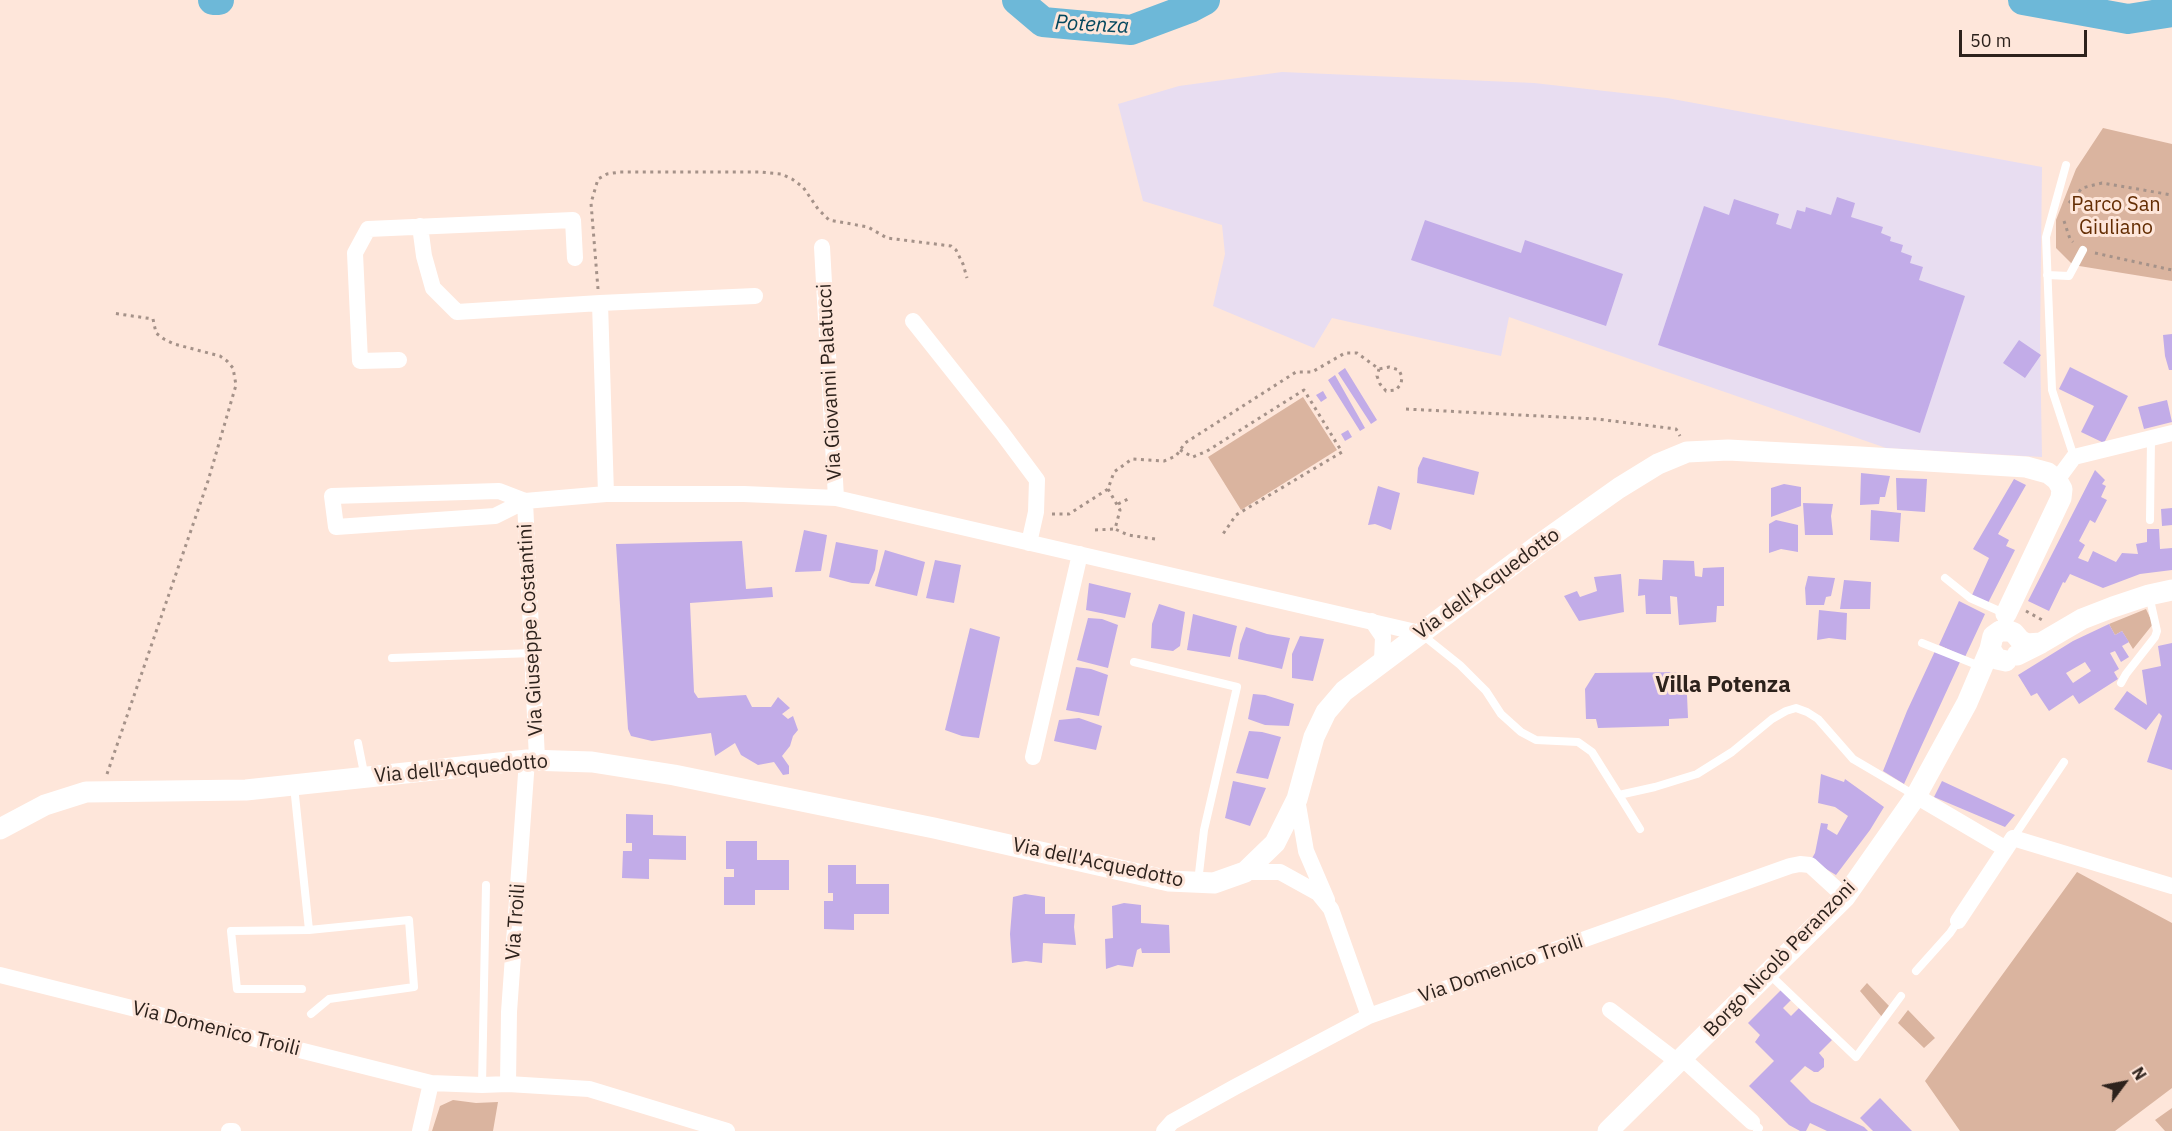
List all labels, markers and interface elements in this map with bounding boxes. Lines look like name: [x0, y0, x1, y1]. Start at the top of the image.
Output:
water label: Potenza: [1054, 10, 1130, 40]
scale bar: [1962, 18, 2090, 56]
text: 50 m: [1970, 29, 2012, 52]
park label: Parco San Giuliano: [2071, 193, 2161, 240]
street label: Via Giovanni Palatucci: [813, 283, 847, 481]
street label: Via Giuseppe Costantini: [513, 523, 549, 737]
street label: Via dell'Acquedotto: [1409, 523, 1565, 645]
district label: Villa Potenza: [1655, 673, 1791, 699]
street label: Via dell'Acquedotto: [373, 749, 549, 789]
street label: Via dell'Acquedotto: [1010, 833, 1186, 893]
street label: Borgo Nicolò Peranzoni: [1699, 876, 1861, 1042]
street label: Via Troili: [501, 883, 531, 961]
street label: Via Domenico Troili: [1416, 930, 1586, 1008]
street label: Via Domenico Troili: [130, 997, 302, 1061]
north arrow: [2094, 1053, 2154, 1113]
text: N: [2128, 1063, 2151, 1084]

